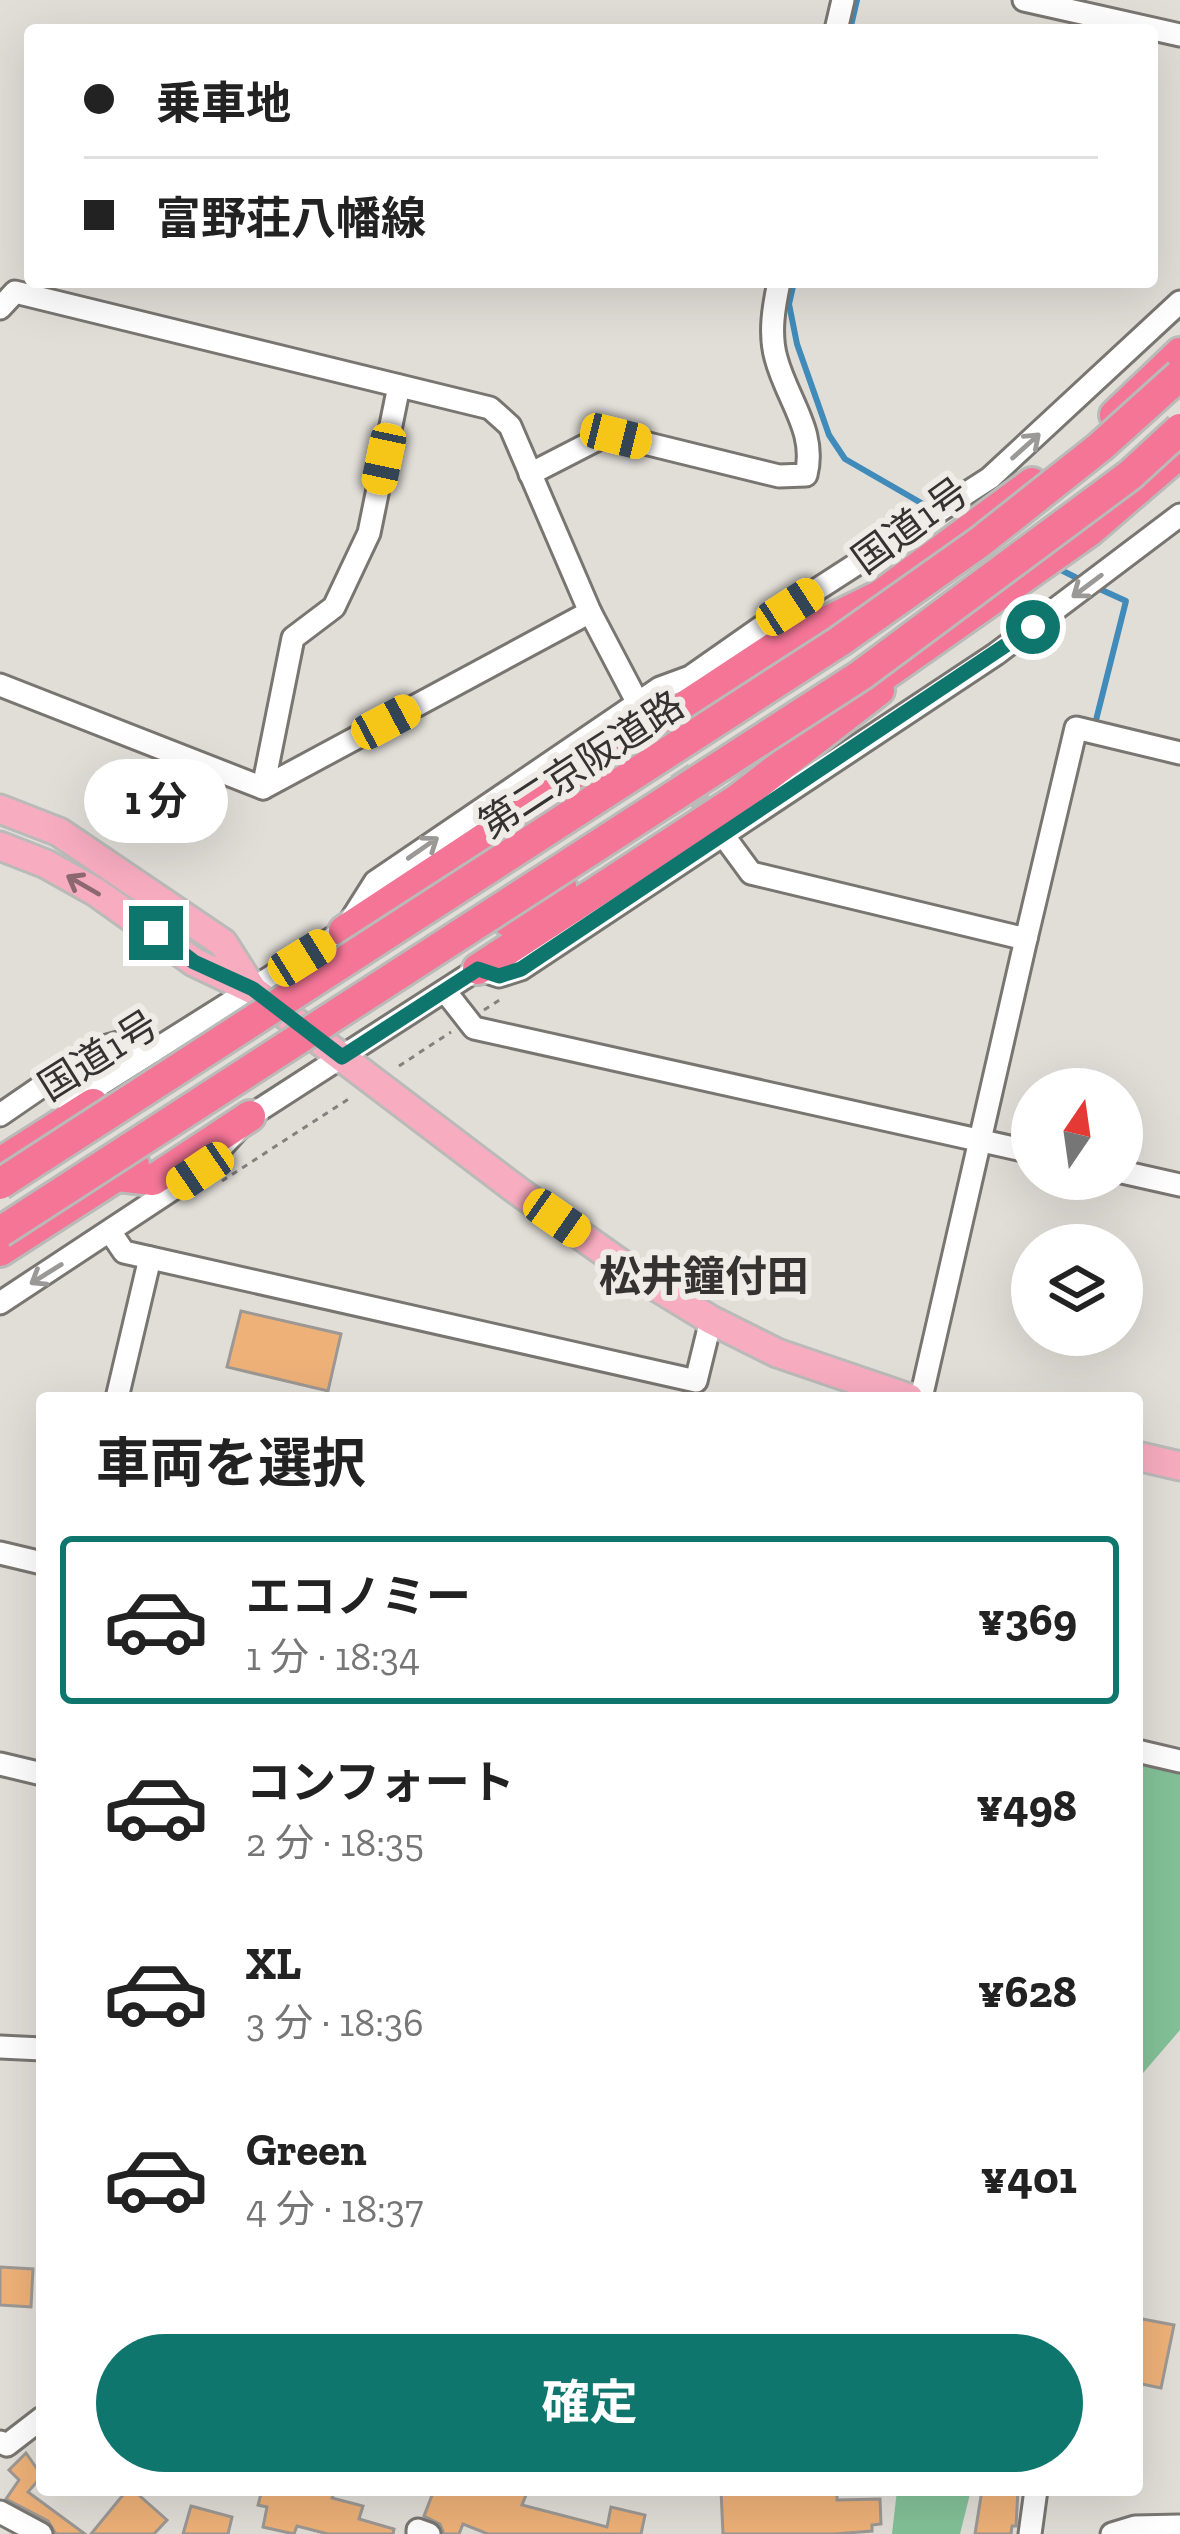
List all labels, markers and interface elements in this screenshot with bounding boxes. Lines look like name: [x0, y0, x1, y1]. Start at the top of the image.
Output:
text: 乗車地: [156, 77, 291, 131]
text: 富野荘八幡線: [156, 192, 426, 246]
car: [577, 410, 655, 462]
car: [359, 420, 409, 498]
one-way arrow: [1010, 433, 1040, 460]
street label: 国道1号: [843, 468, 978, 583]
car: [750, 572, 830, 642]
one-way arrow: [1071, 572, 1103, 599]
route start: [1006, 600, 1060, 654]
street label: 第二京阪道路: [470, 681, 692, 848]
car: [346, 689, 426, 755]
callout: 1 分: [84, 759, 228, 843]
text: 1 分: [125, 777, 187, 824]
one-way arrow: [406, 835, 439, 861]
one-way arrow: [66, 872, 101, 896]
route end: [129, 906, 183, 960]
car: [262, 924, 342, 992]
street label: 国道1号: [30, 1001, 167, 1110]
north arrow: [1011, 1068, 1143, 1200]
map controls: [1011, 1068, 1143, 1356]
car: [160, 1136, 240, 1206]
car: [517, 1183, 597, 1253]
button: layers: [1011, 1224, 1143, 1356]
district label: 松井鐘付田: [599, 1251, 809, 1302]
one-way arrow: [30, 1261, 64, 1286]
text: 車両を選択: [96, 1431, 366, 1496]
icon: car: [102, 1566, 210, 1674]
text: エコノミー: [246, 1570, 471, 1624]
text: ¥369: [978, 1593, 1077, 1647]
text: 1 分 · 18:34: [246, 1633, 420, 1680]
icon: car: [102, 1752, 210, 1860]
text: コンフォート: [246, 1756, 515, 1810]
text: ¥498: [976, 1779, 1077, 1833]
text: 2 分 · 18:35: [246, 1819, 424, 1866]
text: XL: [246, 1937, 301, 1991]
icon: car: [102, 1938, 210, 2046]
text: ¥628: [978, 1965, 1077, 2019]
text: 3 分 · 18:36: [246, 1999, 424, 2046]
text: Green: [246, 2123, 367, 2177]
icon: car: [102, 2124, 210, 2232]
text: ¥401: [980, 2151, 1077, 2205]
text: 4 分 · 18:37: [246, 2185, 423, 2232]
button: 確定: [96, 2334, 1083, 2472]

